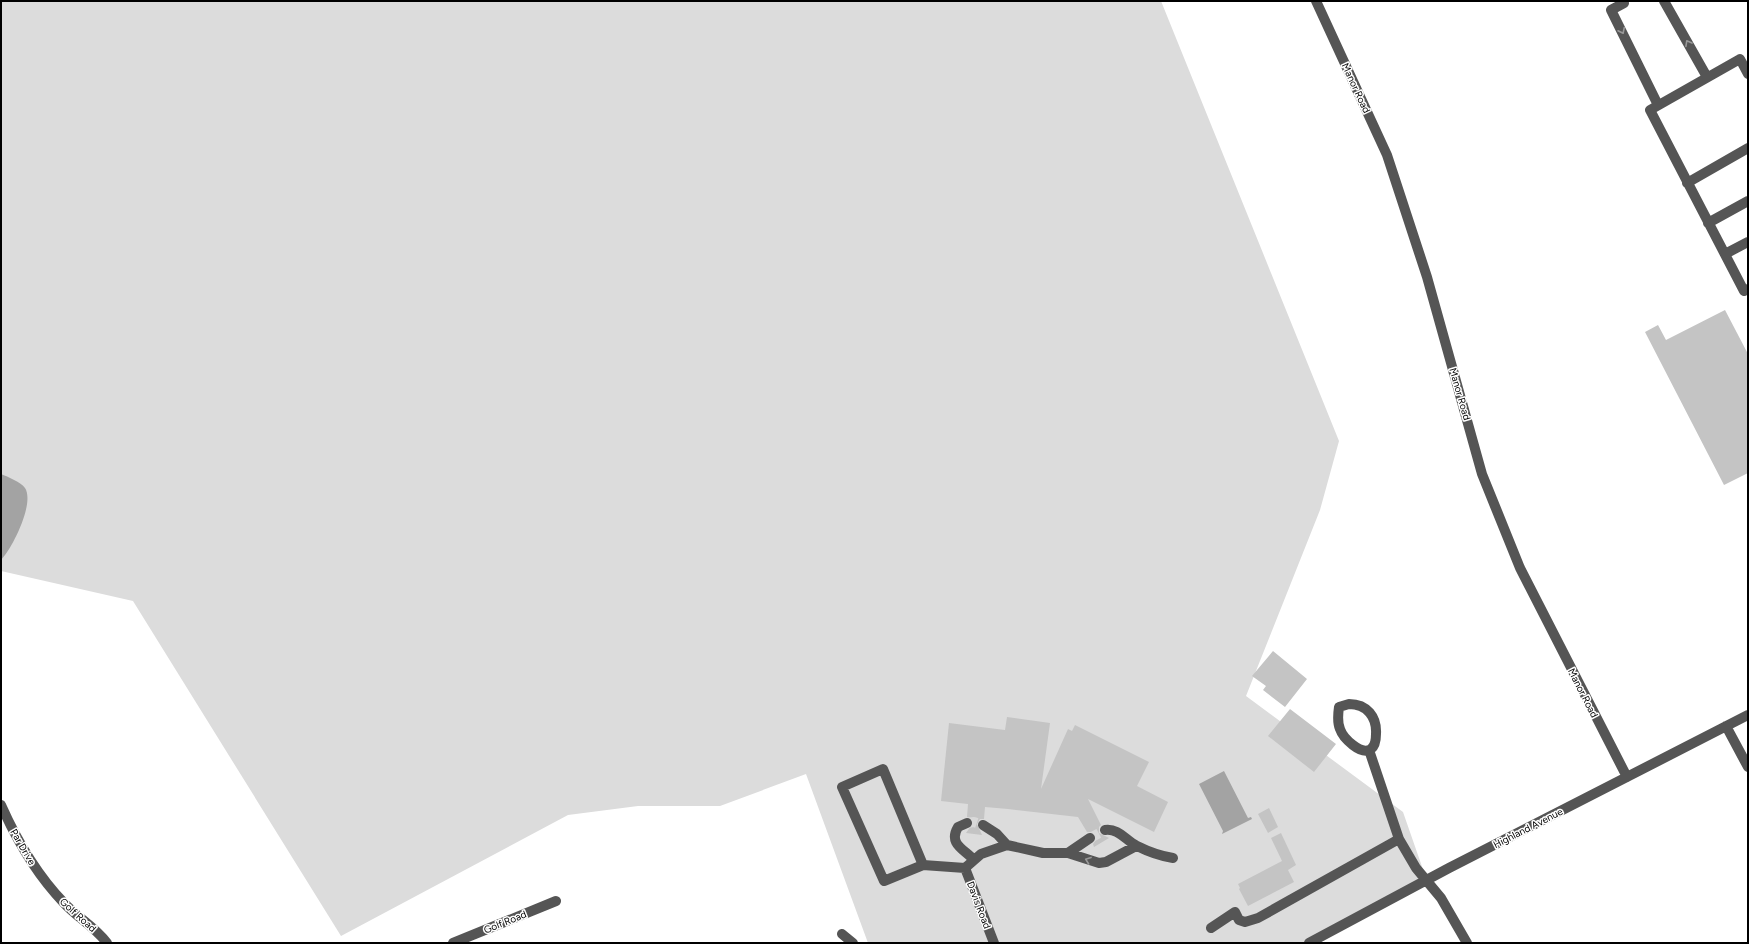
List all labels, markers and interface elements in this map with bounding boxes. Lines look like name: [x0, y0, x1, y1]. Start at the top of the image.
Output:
one-way arrow: [1617, 27, 1625, 35]
one-way arrow: [1686, 40, 1693, 47]
street label: Manor Road: [1339, 61, 1373, 115]
street label: Manor Road: [1446, 366, 1474, 422]
street label: Manor Road: [1565, 666, 1601, 720]
street label: Highland Avenue: [1491, 805, 1565, 851]
street label: Par Drive: [7, 827, 39, 868]
one-way arrow: [1084, 856, 1091, 864]
street label: Davis Road: [964, 880, 994, 931]
street label: Golf Road: [57, 895, 99, 935]
street label: Golf Road: [482, 908, 528, 936]

